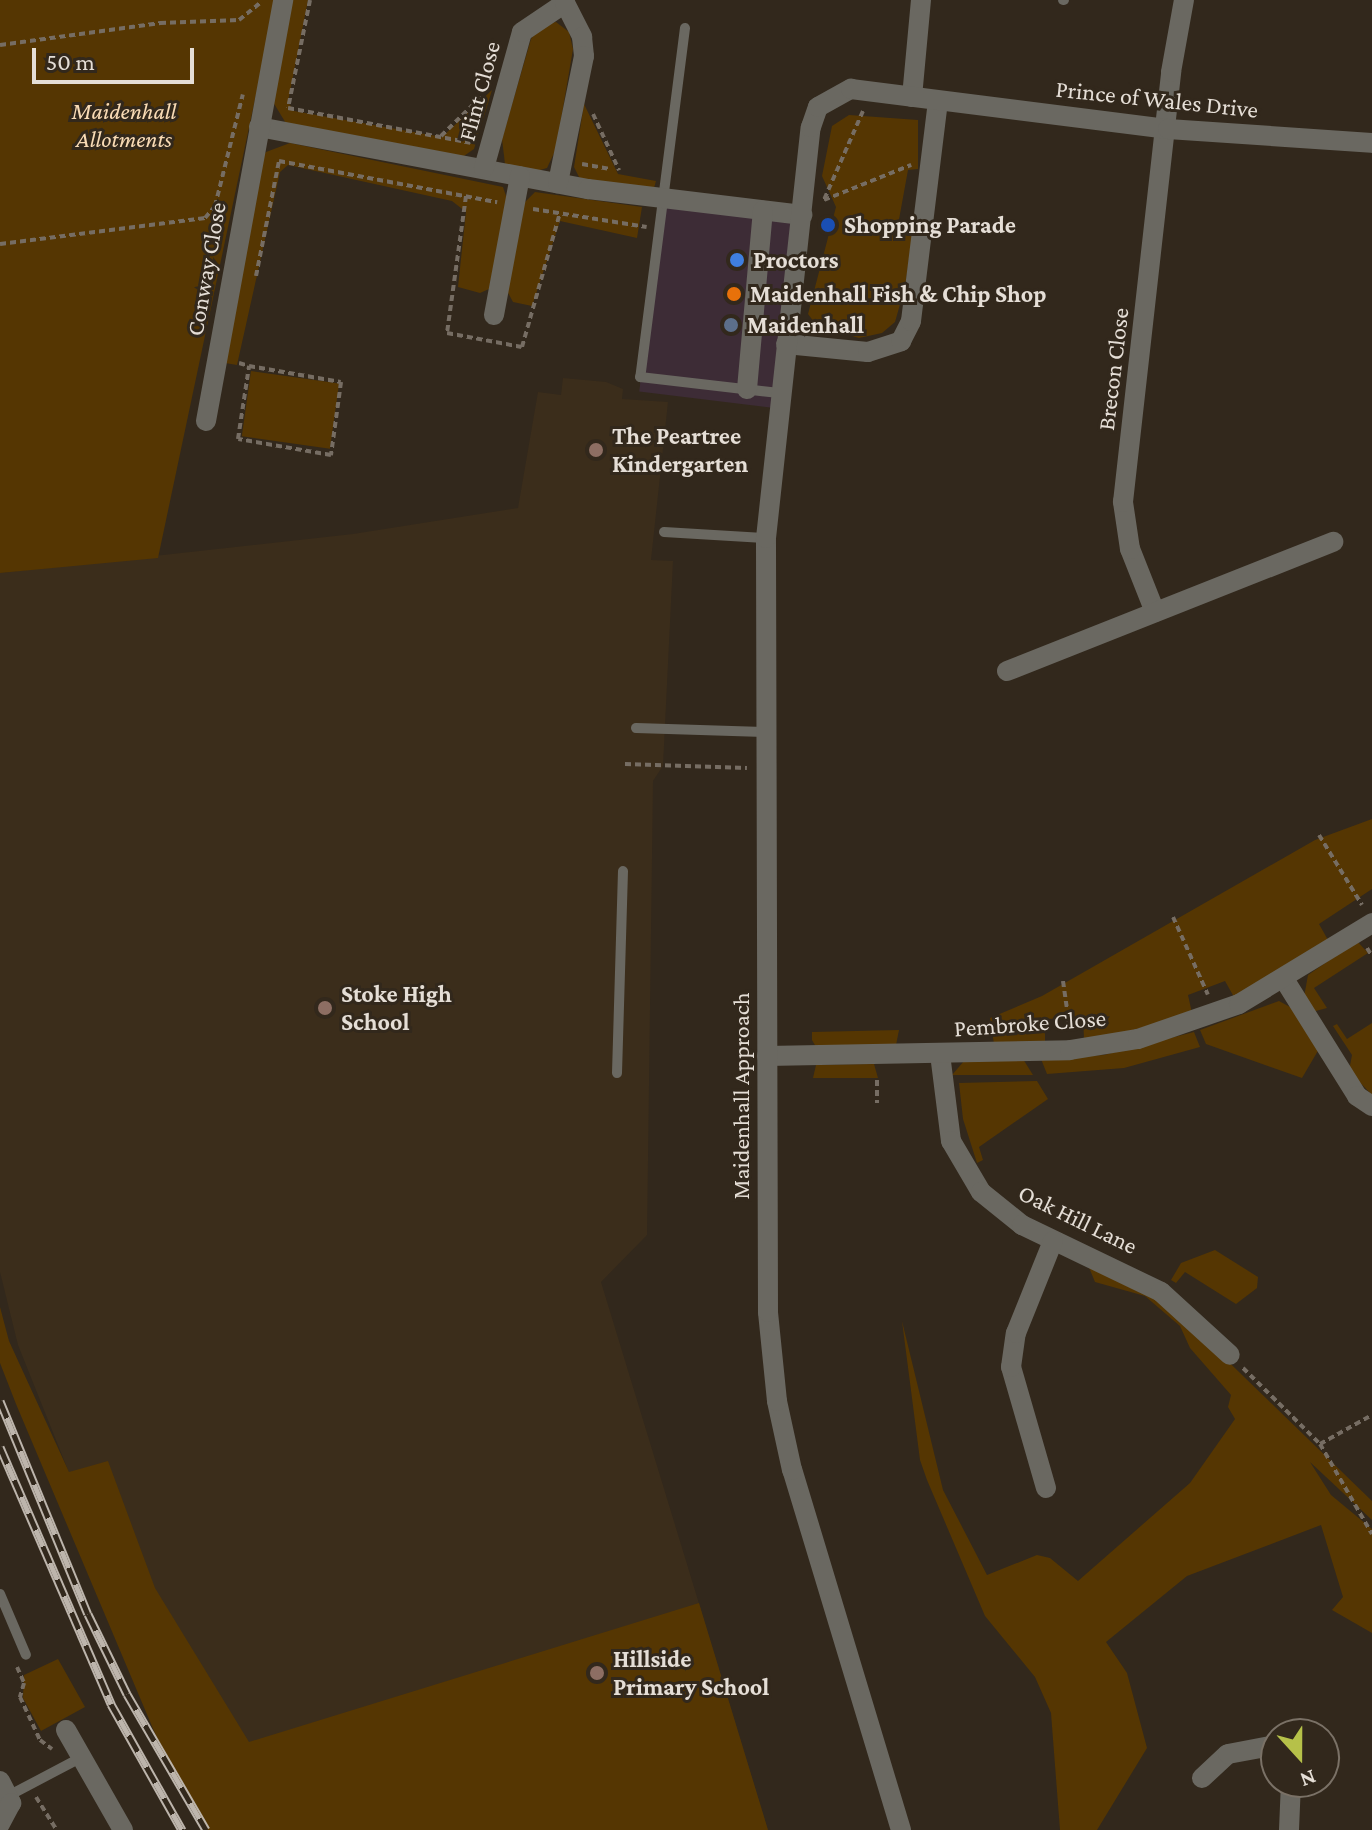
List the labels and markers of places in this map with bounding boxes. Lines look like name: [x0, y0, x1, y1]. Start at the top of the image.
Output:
place label: Shopping Parade: [844, 211, 1016, 239]
marker: Shopping Parade: [819, 216, 837, 234]
place label: Proctors: [753, 246, 839, 274]
marker: Proctors: [728, 251, 746, 269]
place label: Maidenhall Fish & Chip Shop: [750, 280, 1047, 308]
marker: Maidenhall Fish & Chip Shop: [725, 285, 743, 303]
place label: Maidenhall: [747, 311, 864, 339]
marker: Maidenhall: [722, 316, 740, 334]
place label: The Peartree Kindergarten: [612, 422, 748, 478]
marker: The Peartree Kindergarten: [587, 441, 605, 459]
place label: Stoke High School: [341, 980, 452, 1036]
marker: Stoke High School: [316, 999, 334, 1017]
place label: Hillside Primary School: [613, 1645, 769, 1701]
marker: Hillside Primary School: [588, 1664, 606, 1682]

